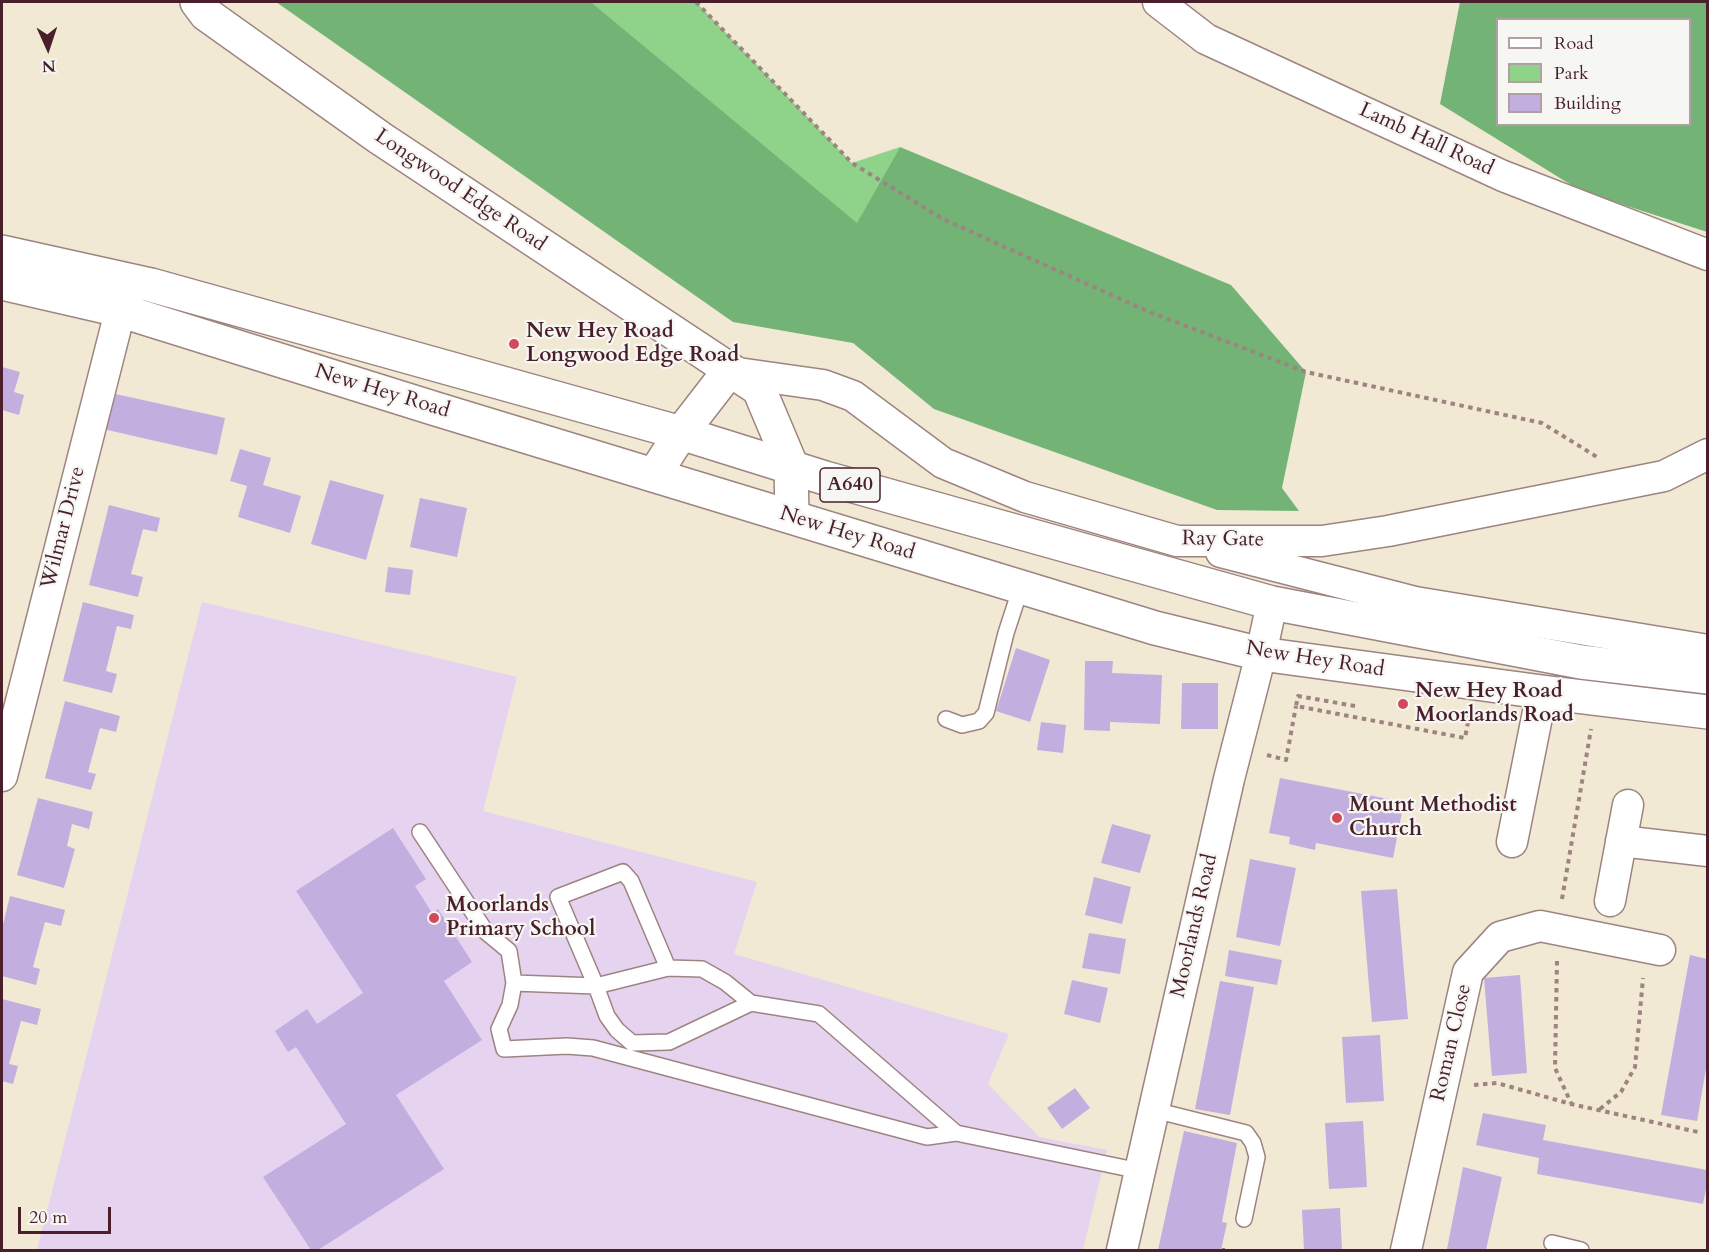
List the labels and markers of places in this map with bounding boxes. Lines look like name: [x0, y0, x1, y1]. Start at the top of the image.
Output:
place label: New Hey Road Longwood Edge Road: [526, 319, 739, 369]
marker: New Hey Road Longwood Edge Road: [507, 337, 521, 351]
place label: New Hey Road Moorlands Road: [1415, 679, 1574, 729]
marker: New Hey Road Moorlands Road: [1396, 697, 1410, 711]
place label: Mount Methodist Church: [1349, 793, 1517, 843]
marker: Mount Methodist Church: [1330, 811, 1344, 825]
place label: Moorlands Primary School: [446, 893, 595, 943]
marker: Moorlands Primary School: [427, 911, 441, 925]

